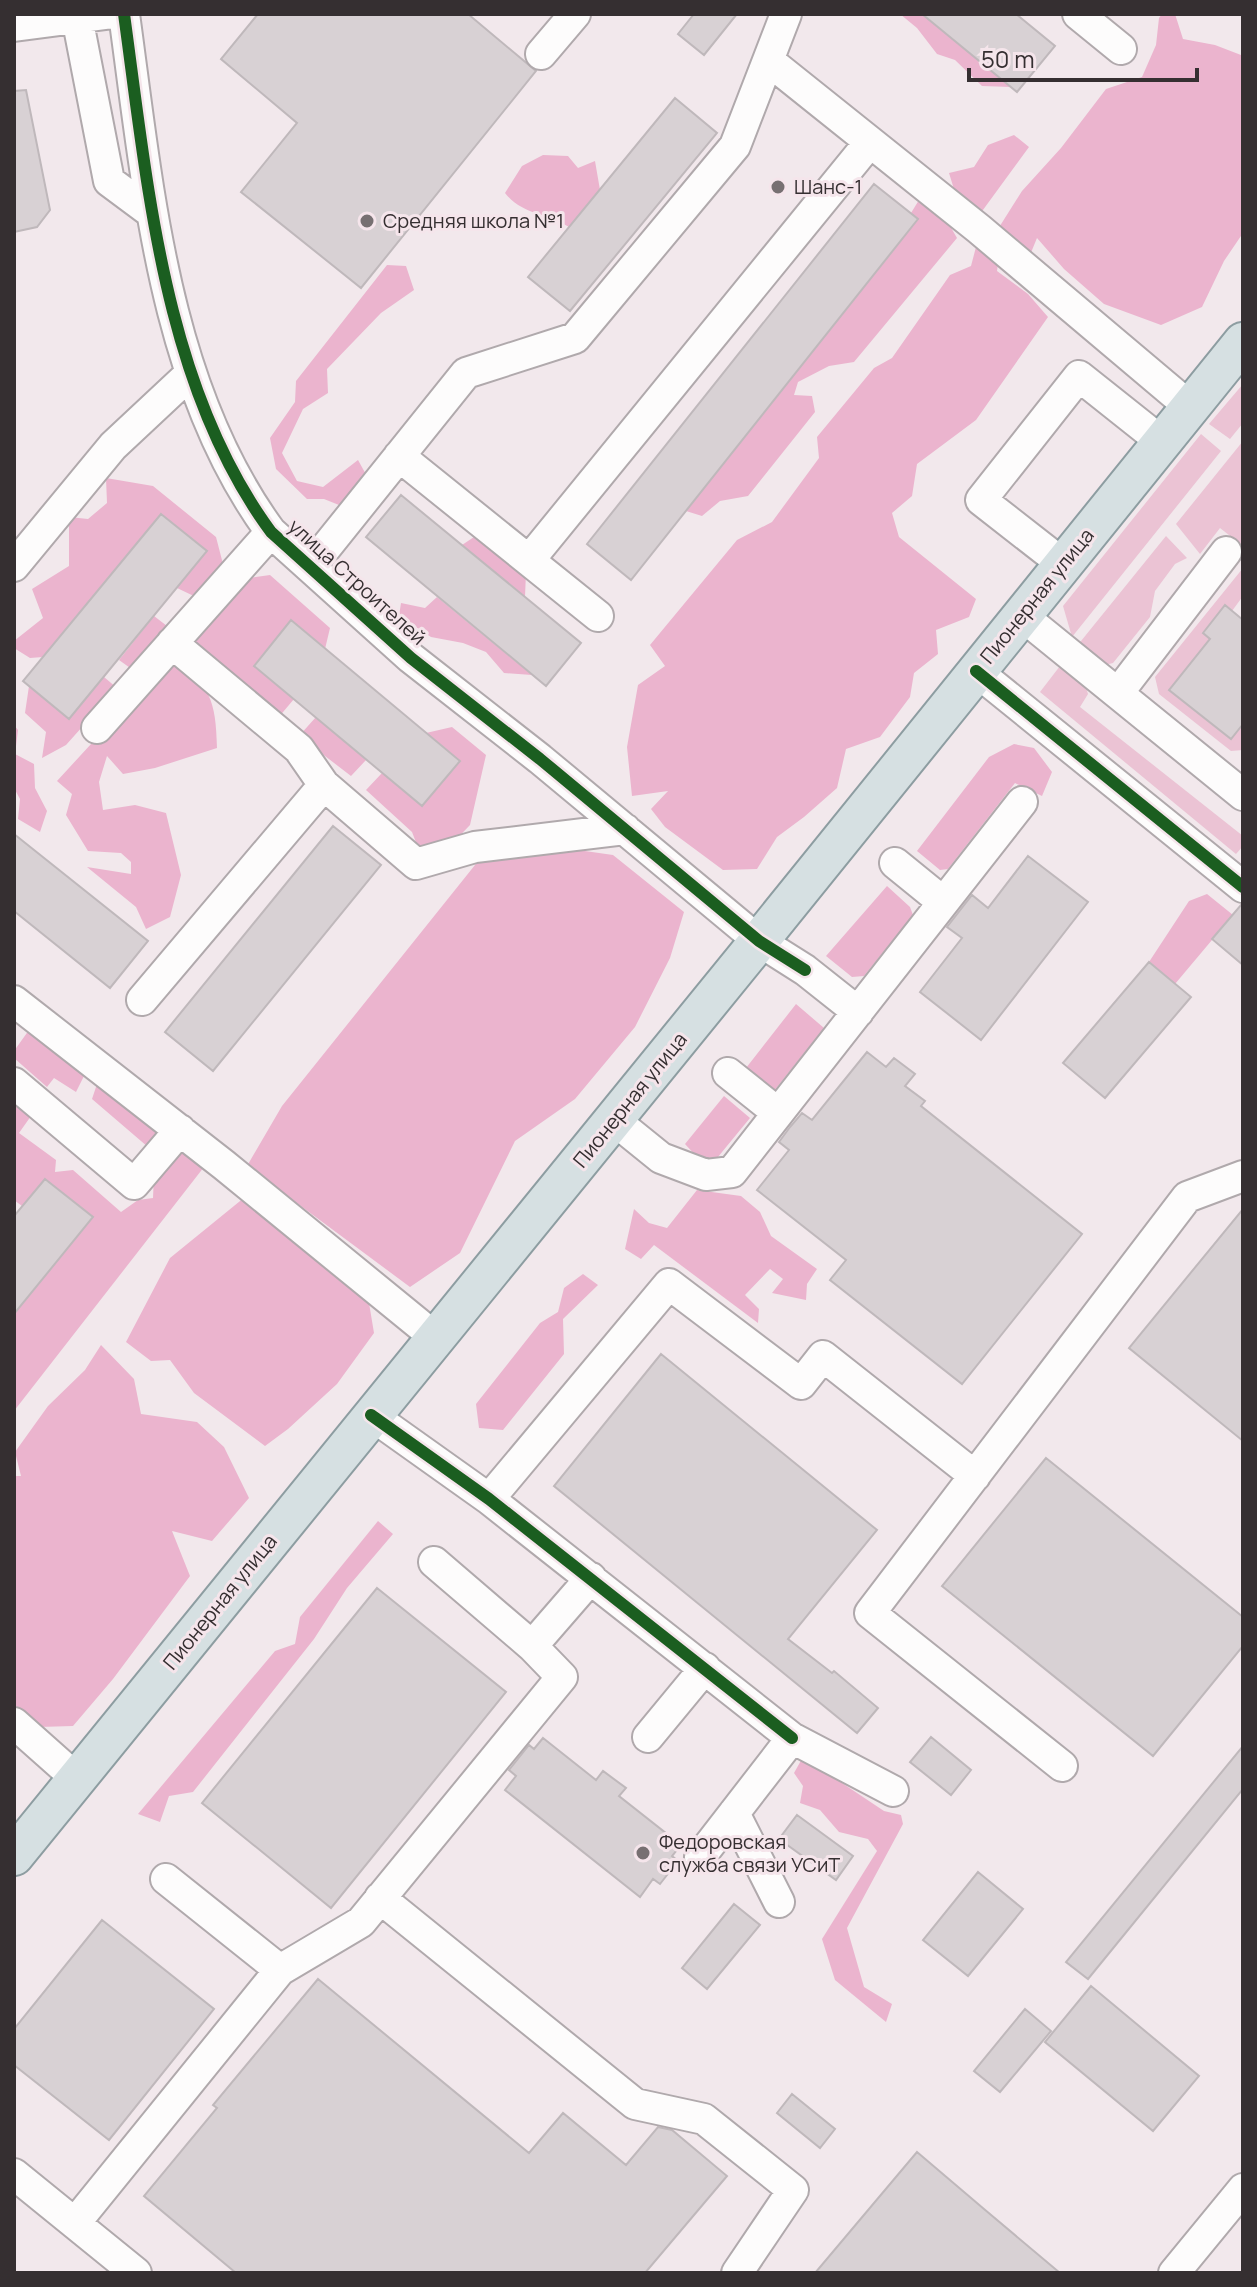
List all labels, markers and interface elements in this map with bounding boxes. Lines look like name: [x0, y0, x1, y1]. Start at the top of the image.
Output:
scale bar: [969, 32, 1197, 82]
text: 50 m: [981, 42, 1035, 75]
place label: Шанс-1: [794, 173, 862, 200]
marker: Шанс-1: [769, 178, 787, 196]
place label: Средняя школа №1: [383, 207, 564, 234]
marker: Средняя школа №1: [358, 212, 376, 230]
street label: улица Строителей: [283, 513, 432, 651]
street label: Пионерная улица: [974, 522, 1100, 669]
street label: Пионерная улица: [567, 1026, 693, 1173]
street label: Пионерная улица: [157, 1528, 283, 1675]
place label: Федоровская служба связи УСиТ: [659, 1828, 840, 1878]
marker: Федоровская служба связи УСиТ: [634, 1844, 652, 1862]

